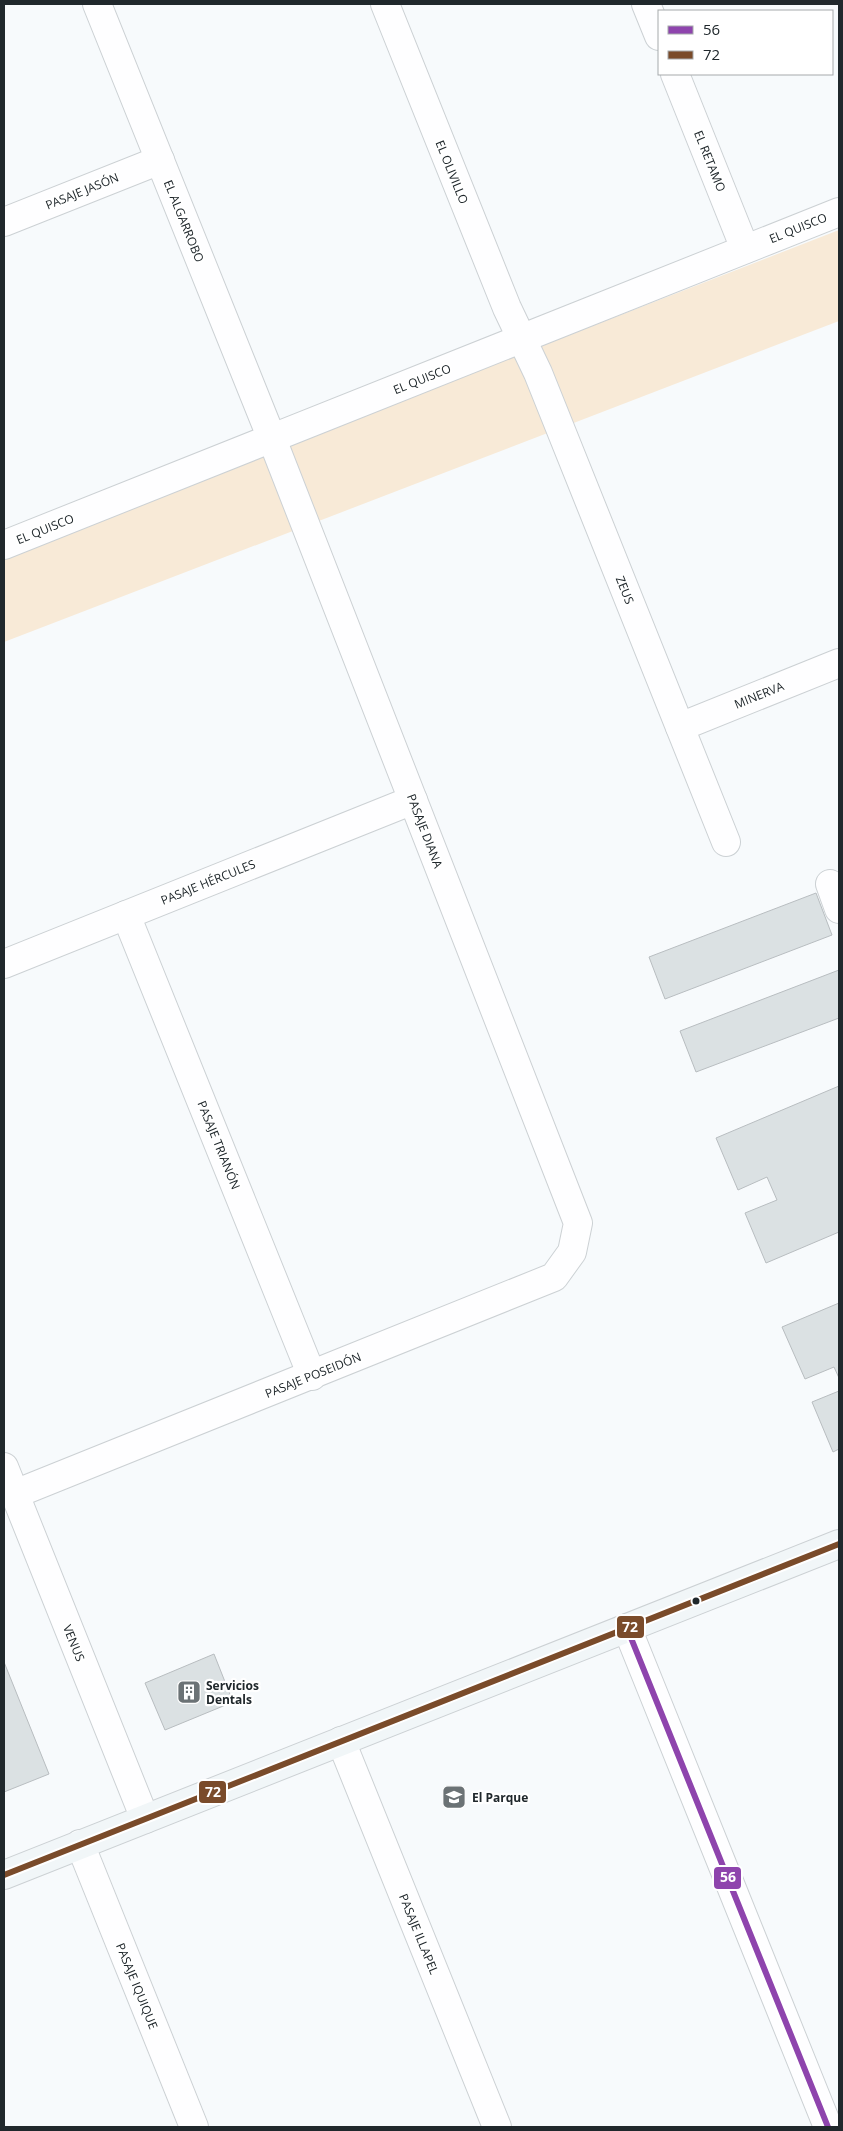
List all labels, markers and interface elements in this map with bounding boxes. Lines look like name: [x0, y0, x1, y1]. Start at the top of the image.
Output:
legend: [658, 10, 833, 75]
text: 56: [703, 19, 720, 39]
text: 72: [703, 44, 720, 64]
street label: EL RETAMO: [690, 128, 730, 194]
street label: EL OLIVILLO: [431, 138, 473, 206]
street label: PASAJE JASÓN: [43, 169, 121, 213]
street label: EL ALGARROBO: [160, 177, 208, 265]
street label: EL QUISCO: [767, 209, 829, 247]
street label: EL QUISCO: [391, 360, 453, 398]
street label: EL QUISCO: [14, 510, 76, 548]
street label: ZEUS: [612, 573, 638, 607]
street label: MINERVA: [732, 677, 787, 713]
street label: PASAJE DIANA: [403, 791, 447, 871]
street label: PASAJE HÉRCULES: [158, 855, 258, 909]
street label: PASAJE TRIANÓN: [193, 1098, 245, 1192]
street label: PASAJE POSEIDÓN: [262, 1348, 364, 1402]
unlabelled marker: [691, 1596, 701, 1606]
line badge: 72: [616, 1615, 645, 1639]
text: 72: [622, 1617, 638, 1636]
street label: VENUS: [59, 1622, 89, 1664]
place label: Servicios Dentals: [206, 1677, 259, 1708]
building icon: Servicios Dentals: [176, 1679, 202, 1705]
line badge: 72: [198, 1780, 227, 1804]
text: 72: [205, 1782, 221, 1801]
school or university icon: El Parque: [441, 1784, 467, 1810]
place label: El Parque: [472, 1789, 528, 1806]
line badge: 56: [713, 1866, 742, 1890]
text: 56: [720, 1867, 736, 1886]
street label: PASAJE ILLAPEL: [395, 1891, 443, 1977]
street label: PASAJE IQUIQUE: [112, 1940, 162, 2032]

